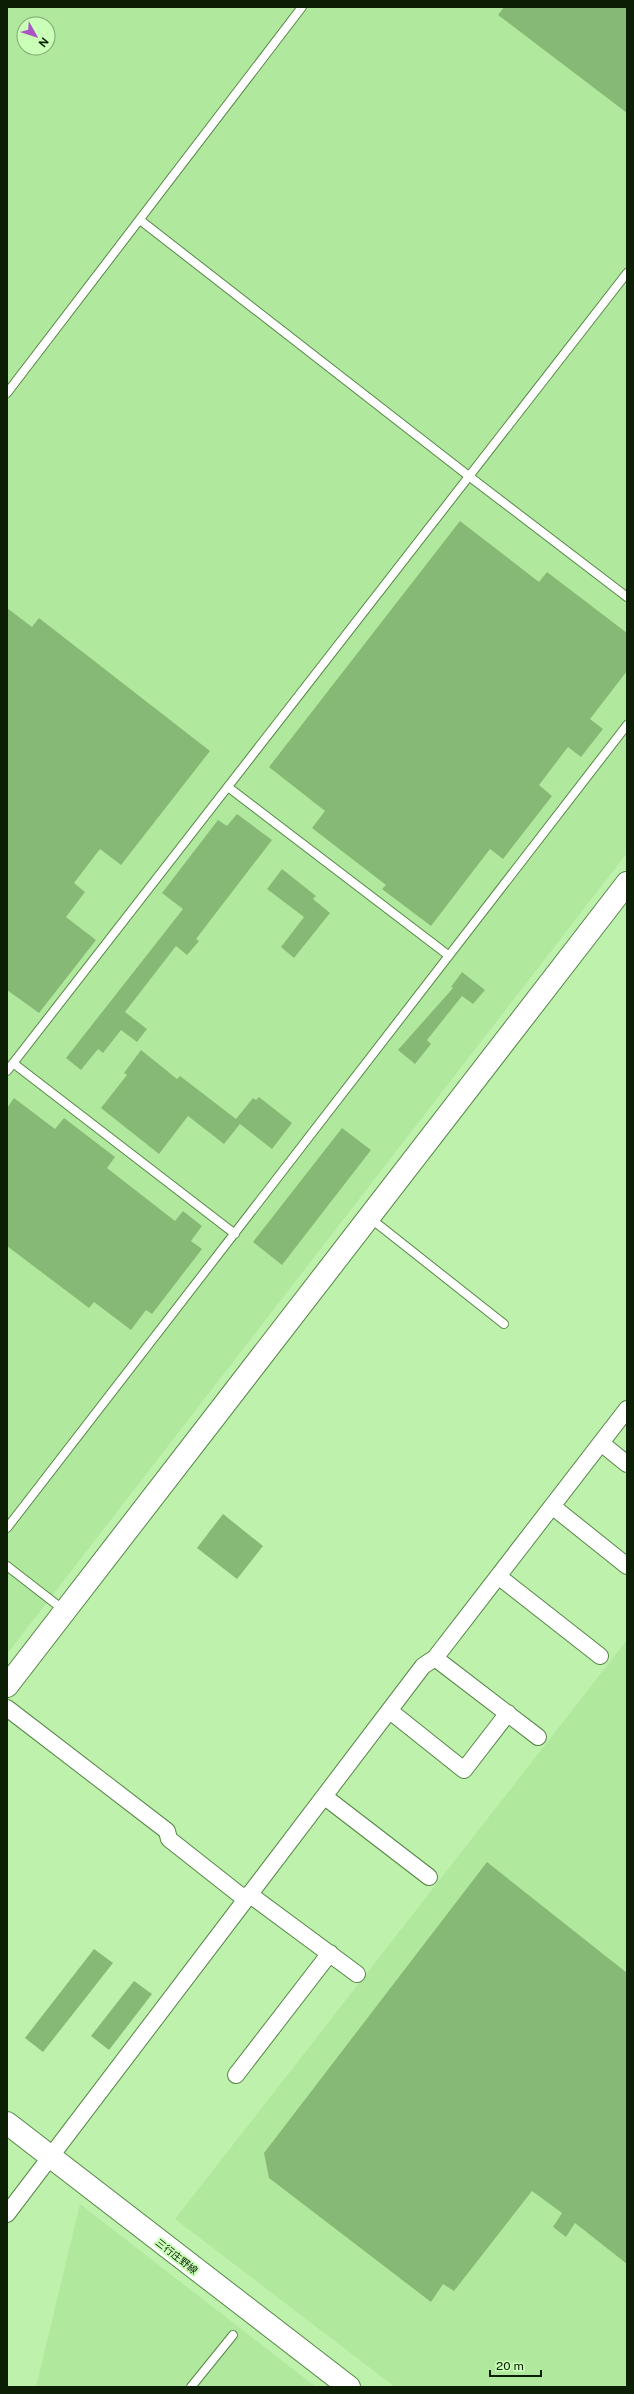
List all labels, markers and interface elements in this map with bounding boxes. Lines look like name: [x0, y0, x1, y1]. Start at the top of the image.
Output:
north arrow: [16, 16, 56, 56]
text: N: [36, 35, 51, 49]
street label: 三行庄野線: [154, 2236, 200, 2276]
scale bar: [490, 2352, 541, 2378]
text: 20 m: [496, 2359, 524, 2373]

